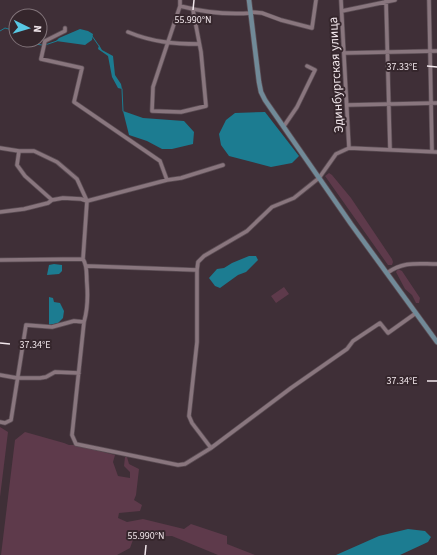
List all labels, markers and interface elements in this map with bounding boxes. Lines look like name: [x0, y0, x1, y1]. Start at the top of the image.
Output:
north arrow: [8, 8, 48, 48]
text: 55.990°N: [174, 13, 212, 27]
street label: Эдинбургская улица: [324, 16, 348, 133]
text: N: [30, 25, 45, 33]
text: 37.33°E: [387, 60, 417, 74]
text: 37.34°E: [20, 338, 50, 352]
text: 37.34°E: [387, 374, 417, 388]
text: 55.990°N: [127, 529, 165, 543]

